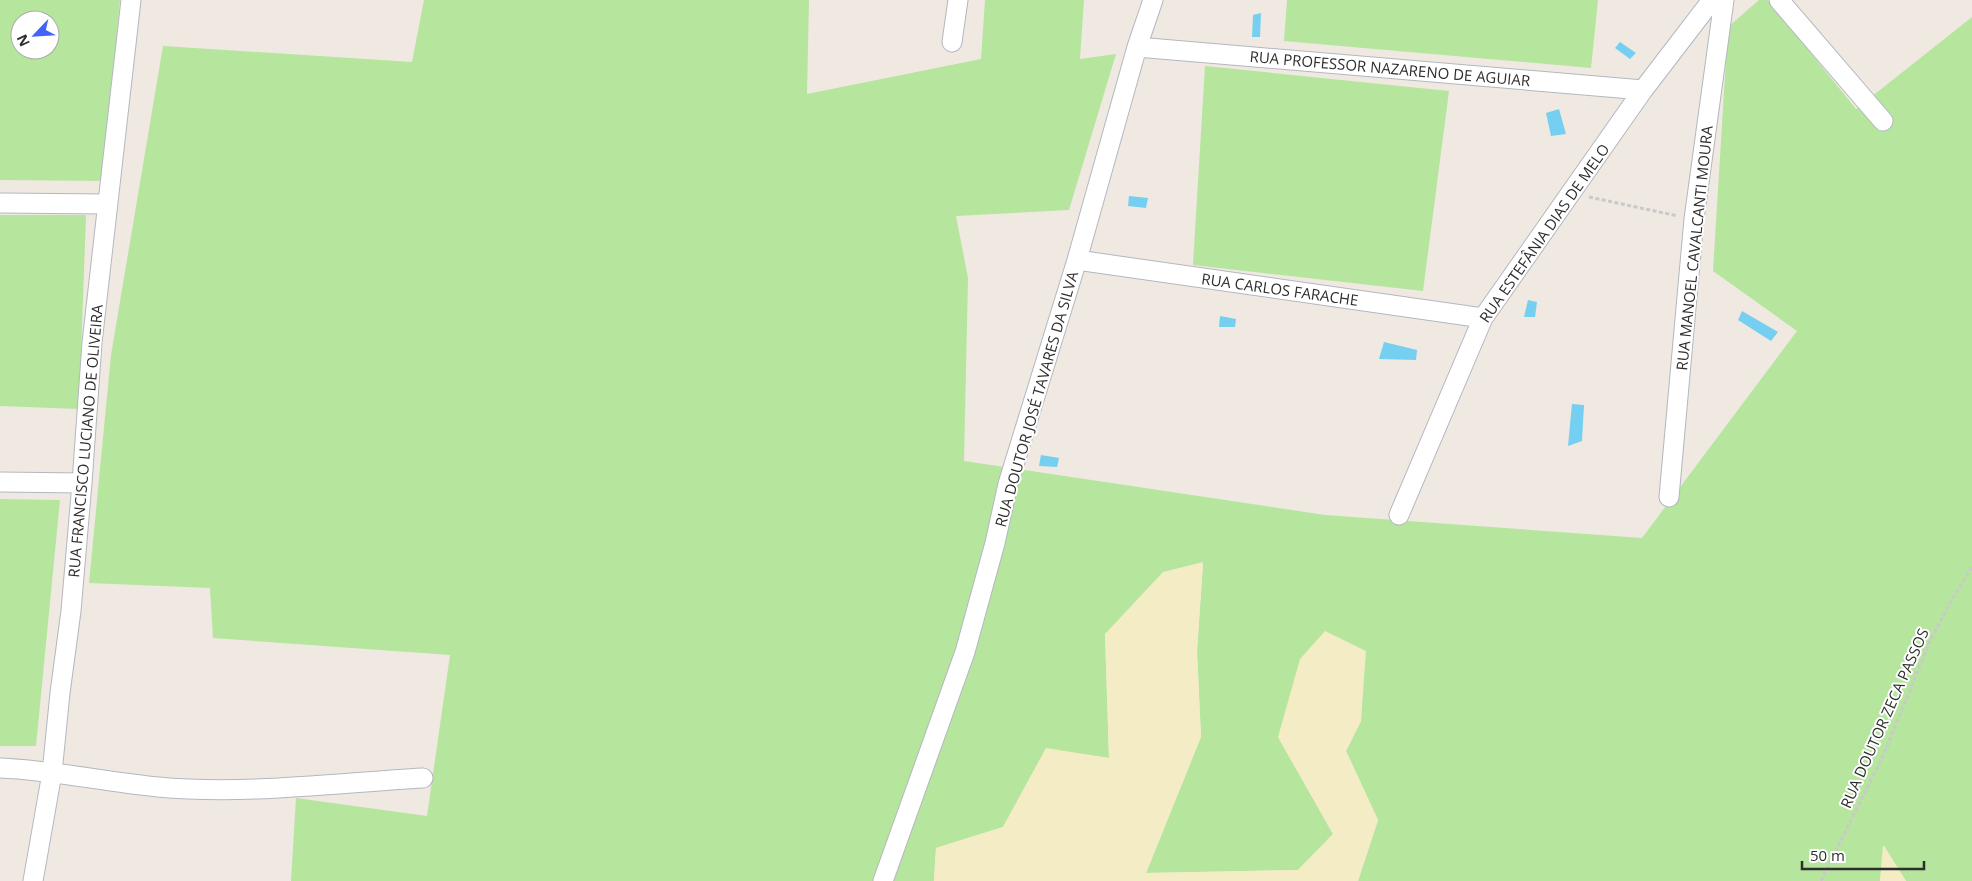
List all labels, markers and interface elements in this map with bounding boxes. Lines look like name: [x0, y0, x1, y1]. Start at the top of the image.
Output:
north arrow: [10, 10, 60, 60]
text: N: [12, 32, 34, 50]
street label: RUA PROFESSOR NAZARENO DE AGUIAR: [1249, 46, 1532, 90]
street label: RUA MANOEL CAVALCANTI MOURA: [1671, 124, 1717, 371]
street label: RUA ESTEFÂNIA DIAS DE MELO: [1474, 140, 1614, 326]
street label: RUA DOUTOR JOSÉ TAVARES DA SILVA: [990, 268, 1082, 529]
street label: RUA CARLOS FARACHE: [1200, 268, 1360, 310]
street label: RUA FRANCISCO LUCIANO DE OLIVEIRA: [63, 303, 107, 578]
street label: RUA DOUTOR ZECA PASSOS: [1835, 625, 1933, 811]
scale bar: [1802, 838, 1924, 870]
text: 50 m: [1810, 845, 1845, 865]

